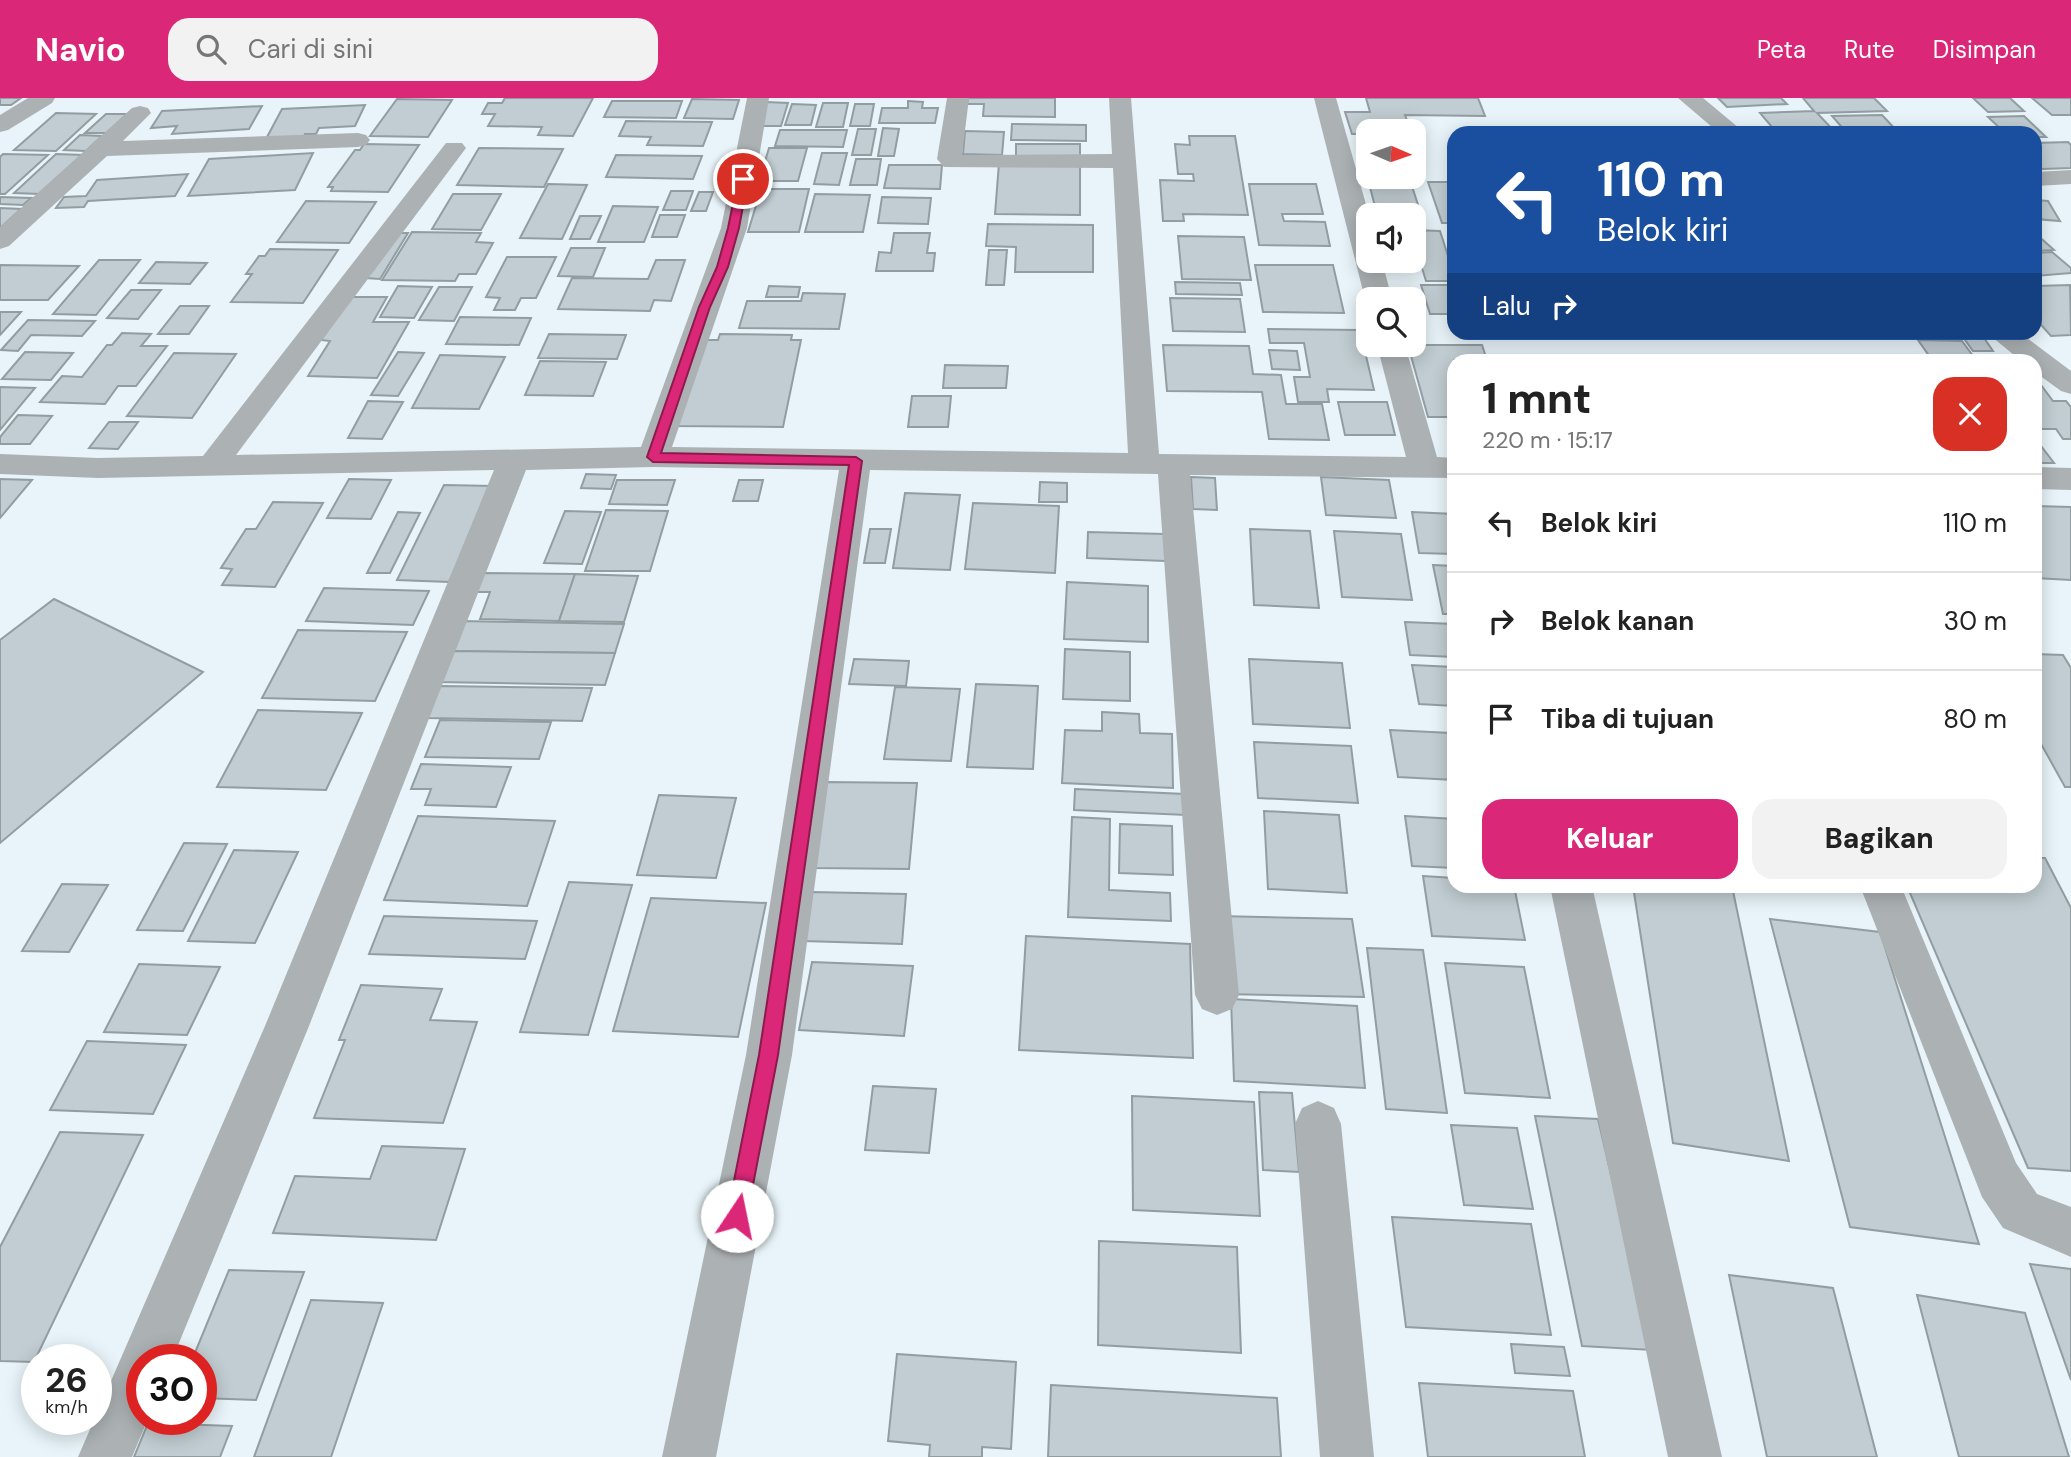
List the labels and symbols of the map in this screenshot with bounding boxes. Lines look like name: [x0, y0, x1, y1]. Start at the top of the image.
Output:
north arrow: [1356, 119, 1426, 189]
pin: [713, 149, 773, 209]
position arrow: [700, 1179, 774, 1253]
speed limit sign: 30: [126, 1344, 217, 1435]

